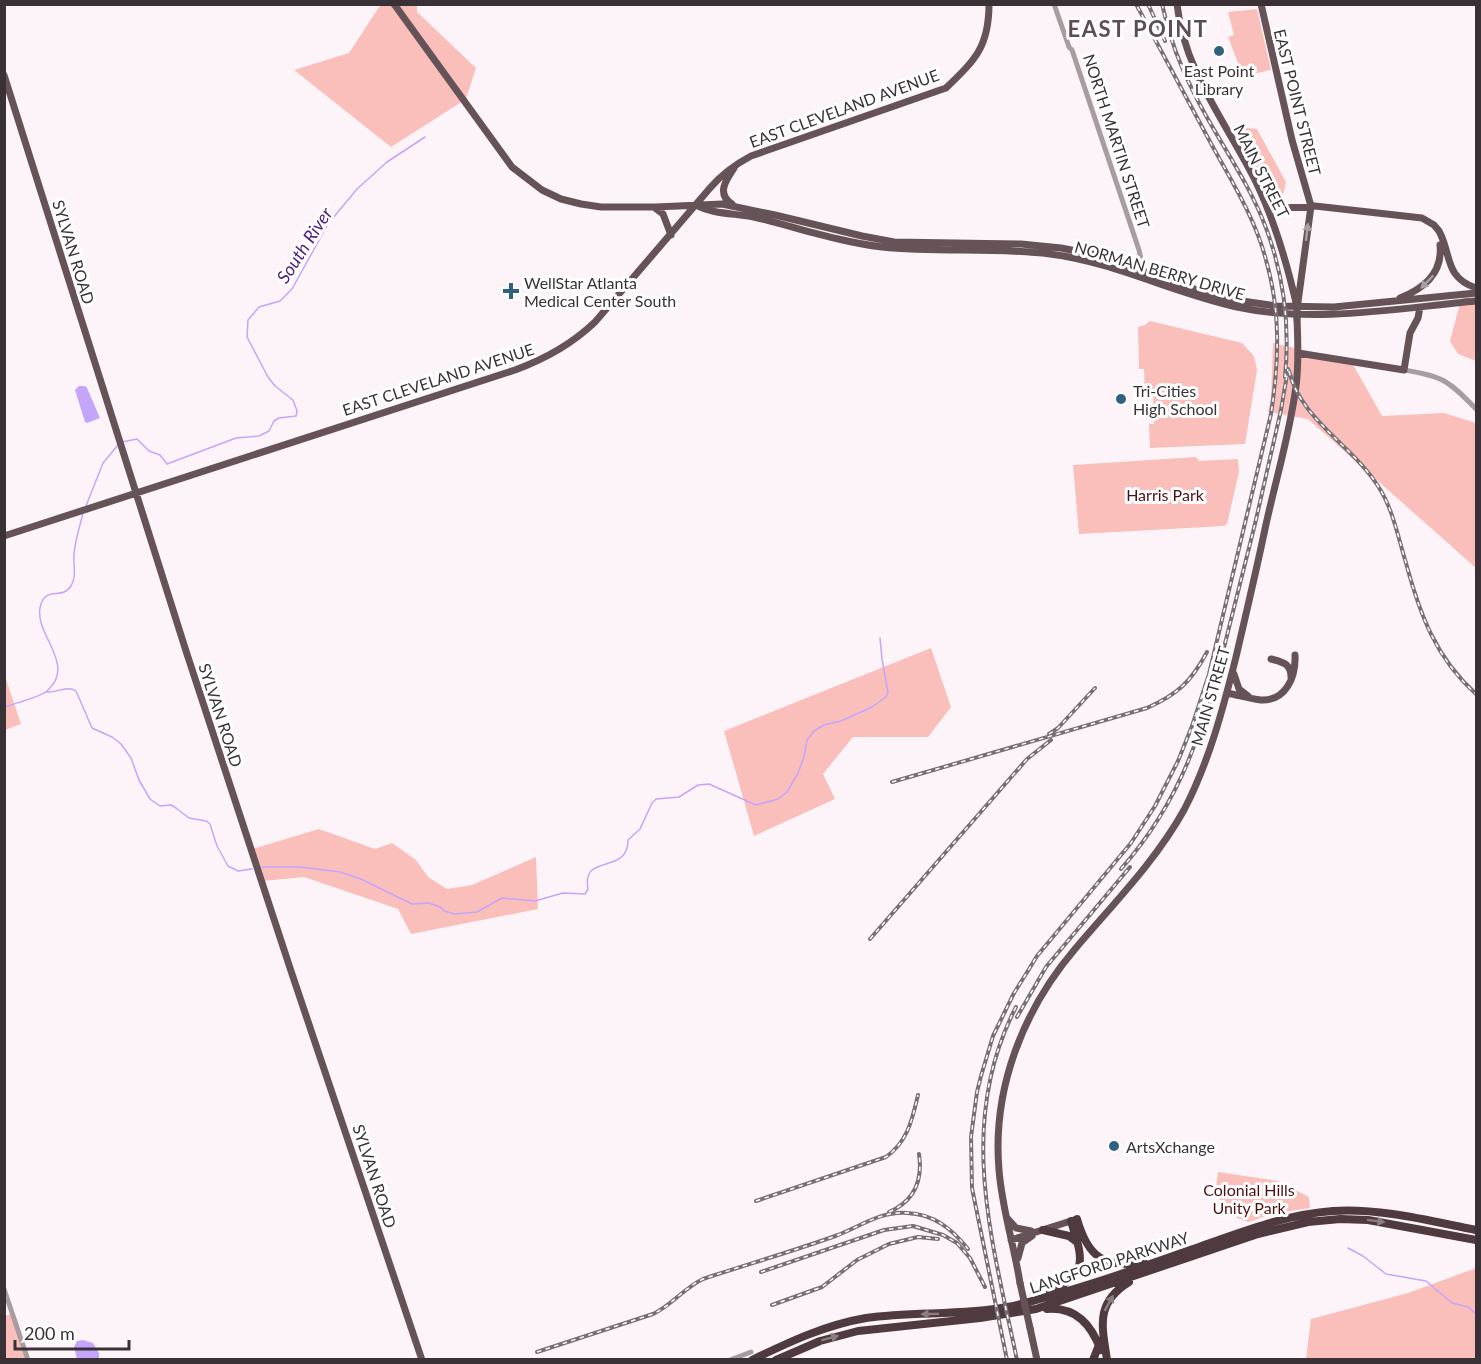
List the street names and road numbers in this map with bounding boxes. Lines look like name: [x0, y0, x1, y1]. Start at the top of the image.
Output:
street label: EAST POINT STREET: [1271, 27, 1326, 178]
street label: NORTH MARTIN STREET: [1080, 51, 1154, 231]
street label: EAST CLEVELAND AVENUE: [747, 65, 941, 151]
street label: MAIN STREET: [1230, 121, 1294, 221]
street label: SYLVAN ROAD: [49, 198, 99, 306]
street label: NORMAN BERRY DRIVE: [1073, 237, 1247, 303]
street label: EAST CLEVELAND AVENUE: [340, 339, 536, 419]
street label: MAIN STREET: [1187, 644, 1233, 748]
street label: SYLVAN ROAD: [195, 661, 247, 769]
street label: SYLVAN ROAD: [349, 1122, 401, 1230]
street label: LANGFORD PARKWAY: [1027, 1227, 1191, 1297]

